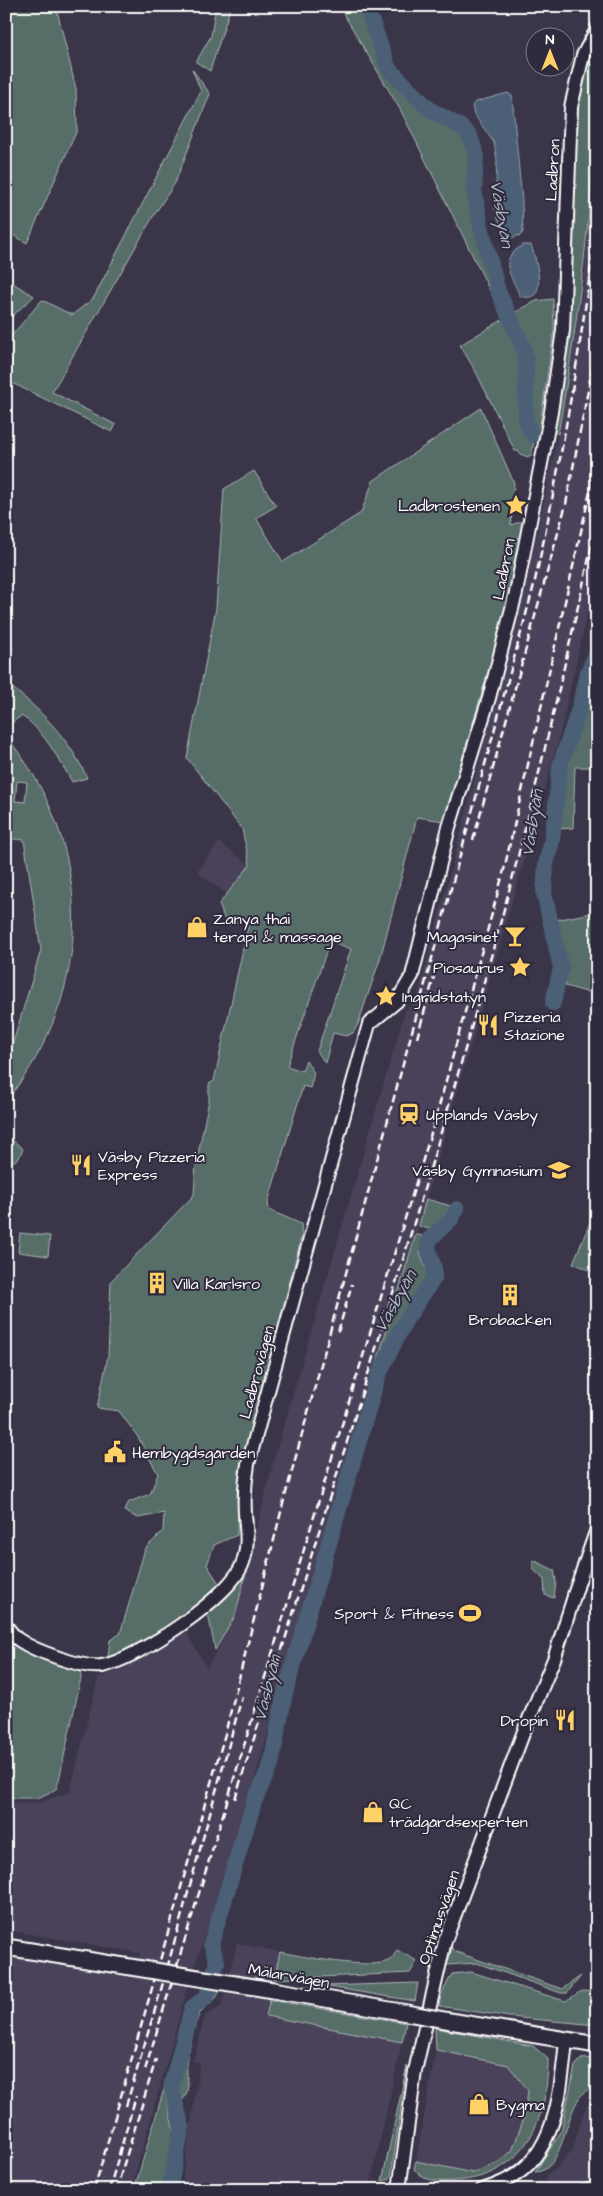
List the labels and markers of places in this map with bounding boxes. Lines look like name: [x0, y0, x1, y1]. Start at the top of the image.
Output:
place icon: Ladbrostenen: [503, 492, 529, 518]
place label: Ladbrostenen: [398, 495, 500, 517]
place label: Zanya thai terapi & massage: [213, 908, 342, 949]
shop icon: Zanya thai terapi & massage: [184, 914, 210, 940]
bar icon: Magasinet: [502, 923, 528, 949]
place label: Magasinet: [427, 926, 499, 949]
place icon: Piosaurus: [507, 954, 533, 980]
place label: Piosaurus: [433, 957, 504, 979]
place icon: Ingridstatyn: [373, 983, 399, 1009]
place label: Ingridstatyn: [402, 986, 486, 1009]
place label: Pizzeria Stazione: [504, 1006, 565, 1046]
restaurant icon: Pizzeria Stazione: [475, 1012, 501, 1038]
station icon: Upplands Väsby: [396, 1101, 422, 1127]
place label: Upplands Väsby: [426, 1104, 538, 1127]
place label: Väsby Pizzeria Express: [98, 1146, 205, 1186]
restaurant icon: Väsby Pizzeria Express: [68, 1152, 94, 1178]
school or university icon: Väsby Gymnasium: [546, 1157, 572, 1183]
place label: Väsby Gymnasium: [412, 1160, 543, 1183]
building icon: Villa Karlsro: [144, 1270, 170, 1296]
place label: Villa Karlsro: [173, 1273, 260, 1295]
building icon: Brobacken: [497, 1282, 523, 1308]
place label: Brobacken: [469, 1309, 551, 1331]
public building icon: Hembygdsgården: [102, 1439, 128, 1465]
place label: Hembygdsgården: [132, 1442, 255, 1465]
sports icon: Sport & Fitness: [457, 1600, 483, 1626]
place label: Sport & Fitness: [334, 1603, 454, 1625]
restaurant icon: Dropin: [552, 1707, 578, 1733]
place label: Dropin: [500, 1710, 548, 1732]
place label: QC trädgårdsexperten: [389, 1793, 528, 1834]
shop icon: QC trädgårdsexperten: [360, 1799, 386, 1825]
shop icon: Bygma: [466, 2091, 492, 2117]
place label: Bygma: [496, 2094, 545, 2117]

